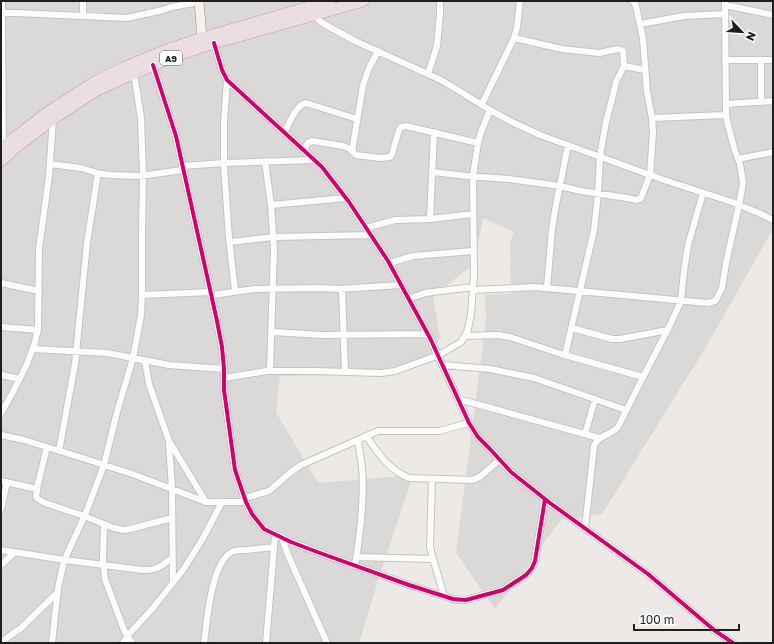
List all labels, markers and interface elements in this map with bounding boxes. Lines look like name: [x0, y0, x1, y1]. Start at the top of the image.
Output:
north arrow: [722, 12, 762, 52]
text: N: [744, 30, 759, 43]
road number: A9: [160, 51, 182, 65]
scale bar: [634, 606, 739, 632]
text: 100 m: [640, 612, 674, 627]

